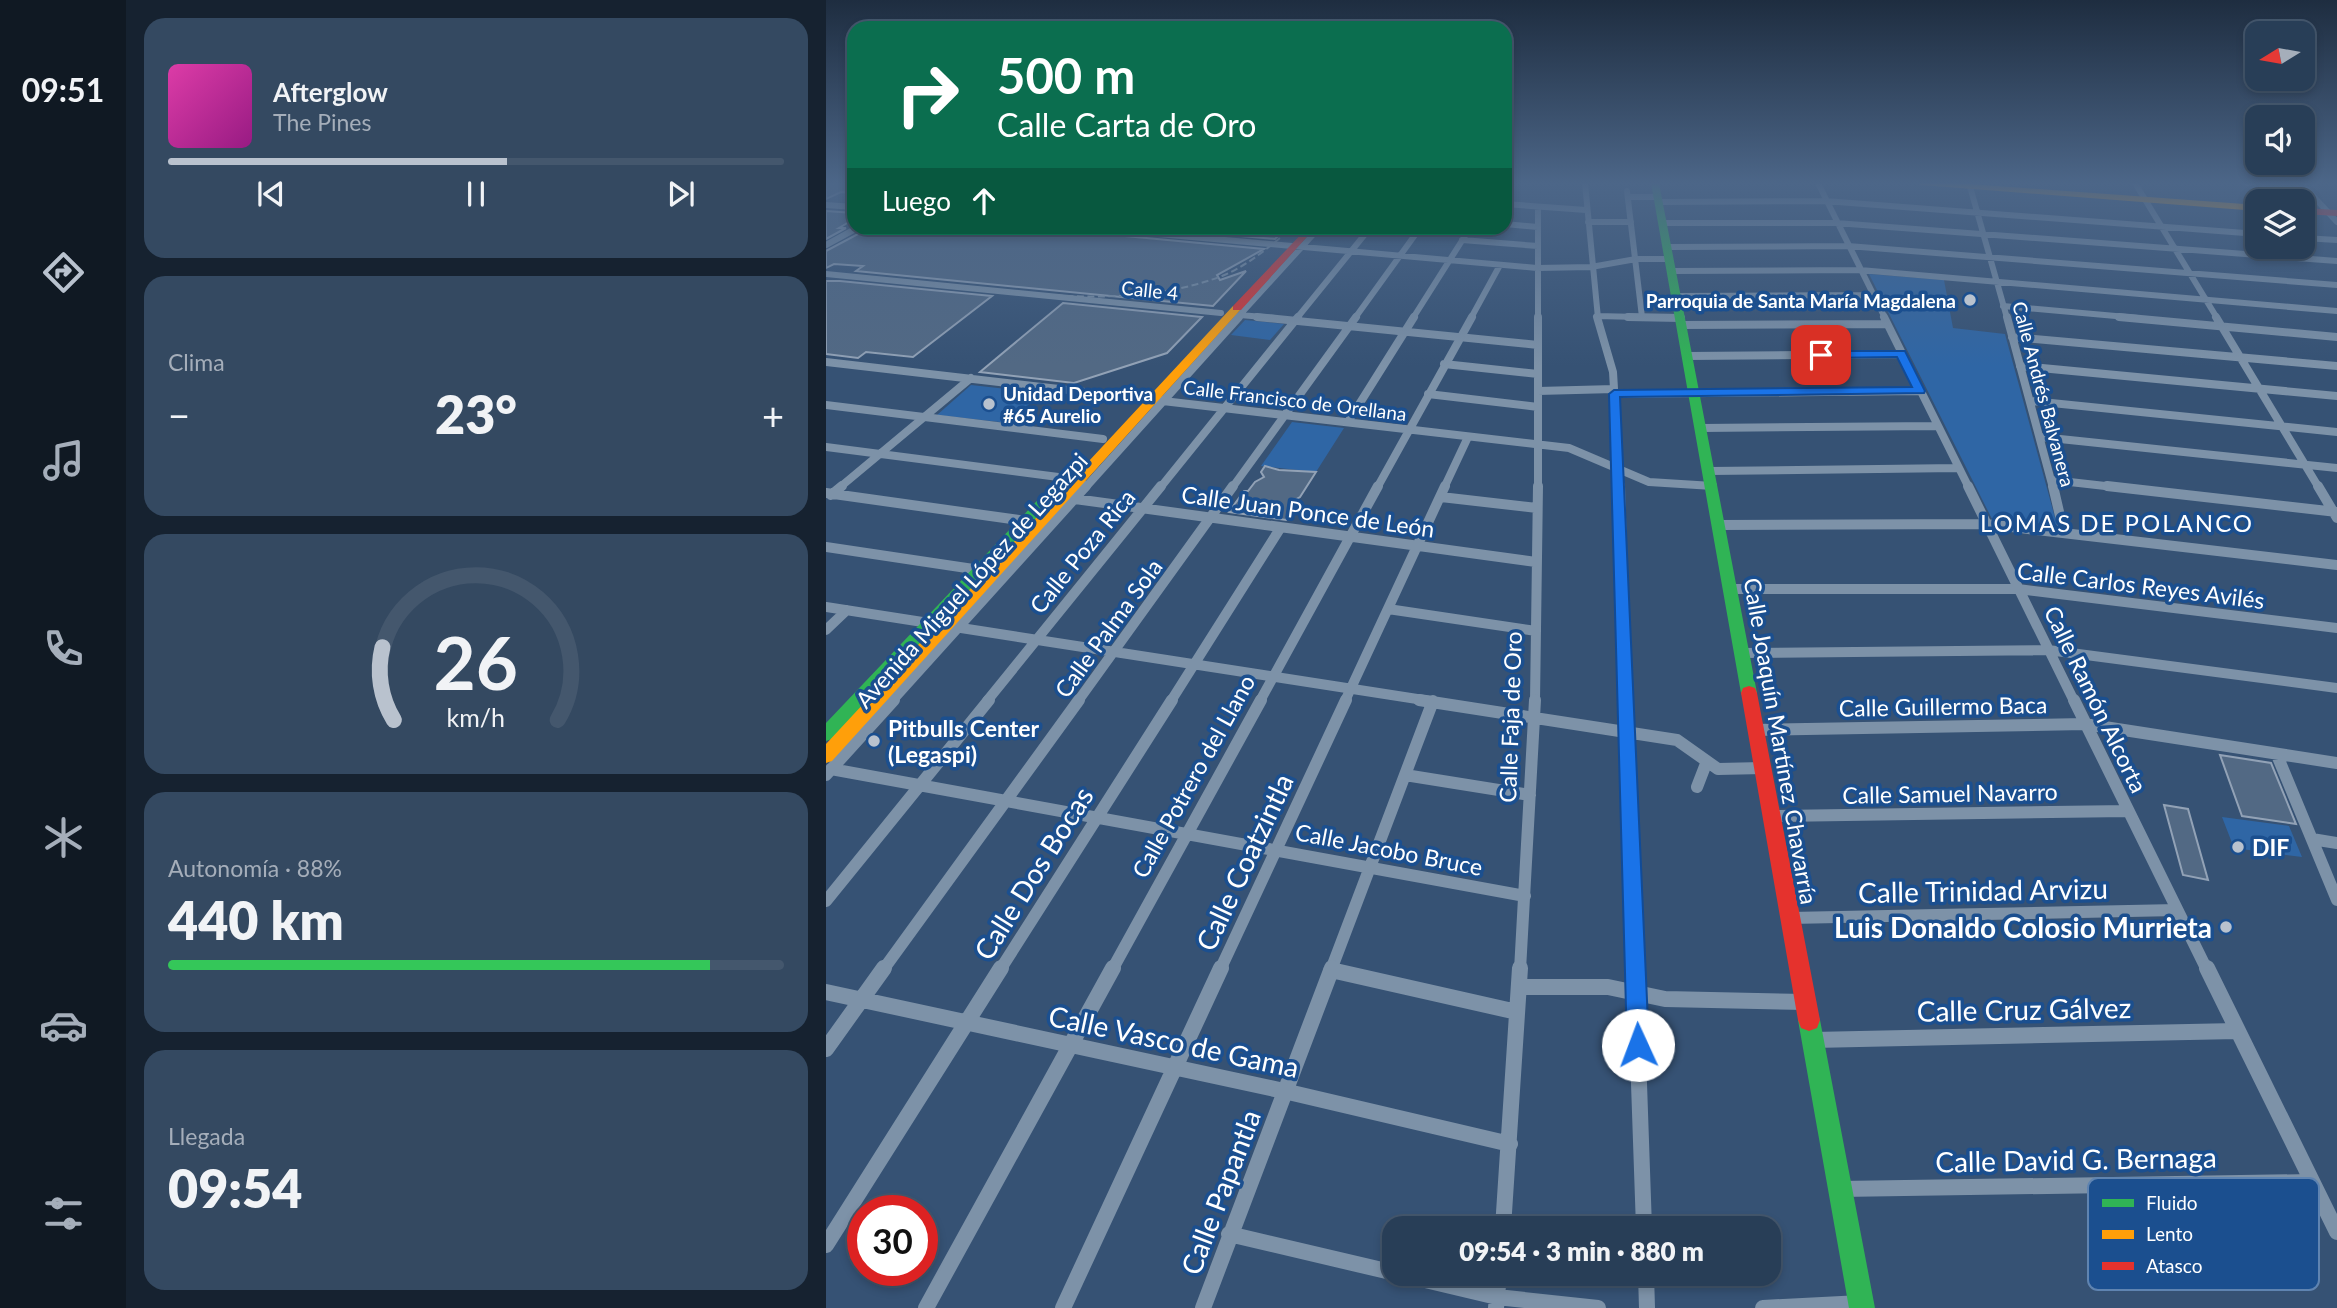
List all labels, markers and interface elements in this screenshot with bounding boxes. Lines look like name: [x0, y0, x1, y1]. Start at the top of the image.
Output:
north arrow: [2245, 21, 2315, 91]
map controls: [2245, 21, 2315, 259]
text: 500 m: [997, 46, 1135, 104]
icon: right: [882, 49, 973, 140]
text: 09:51: [22, 70, 104, 109]
text: Afterglow: [273, 76, 388, 108]
text: Calle Carta de Oro: [997, 105, 1256, 144]
button: sound: [2245, 105, 2315, 175]
text: The Pines: [273, 108, 371, 136]
icon: previous: [252, 175, 290, 213]
icon: pause: [457, 175, 495, 213]
icon: next: [662, 175, 700, 213]
icon: ahead: [965, 182, 1003, 220]
text: Luego: [882, 185, 951, 217]
button: layers: [2245, 189, 2315, 259]
icon: directions: [39, 248, 88, 297]
street label: Calle 4: [1120, 276, 1180, 304]
place label: Parroquia de Santa María Magdalena: [1646, 289, 1956, 312]
marker: Parroquia de Santa María Magdalena: [1962, 292, 1978, 308]
street label: Calle Andrés Balvanera: [2008, 299, 2080, 489]
pin: [1791, 325, 1851, 385]
icon: arrive: [1802, 336, 1840, 374]
text: Clima: [168, 348, 225, 376]
street label: Calle Francisco de Orellana: [1182, 375, 1408, 425]
place label: Unidad Deportiva #65 Aurelio: [1003, 382, 1153, 427]
text: 23°: [435, 383, 517, 445]
text: −: [168, 392, 190, 438]
text: +: [762, 392, 784, 438]
marker: Unidad Deportiva #65 Aurelio: [981, 396, 997, 412]
icon: music: [39, 436, 88, 485]
street label: Avenida Miguel López de Legazpi: [849, 447, 1093, 713]
street label: Calle Juan Ponce de León: [1180, 479, 1436, 543]
street label: Calle Poza Rica: [1023, 483, 1141, 619]
district label: LOMAS DE POLANCO: [1980, 508, 2254, 537]
street label: Calle Palma Sola: [1048, 553, 1168, 703]
street label: Calle Carlos Reyes Avilés: [2016, 556, 2266, 614]
street label: Calle Joaquín Martínez Chavarría: [1738, 576, 1824, 906]
street label: Calle Ramón Alcorta: [2039, 601, 2153, 797]
text: 26: [434, 618, 518, 706]
icon: phone: [39, 624, 88, 673]
street label: Calle Faja de Oro: [1493, 631, 1527, 803]
street label: Calle Potrero del Llano: [1126, 670, 1260, 882]
street label: Calle Guillermo Baca: [1839, 690, 2047, 722]
text: km/h: [447, 702, 505, 732]
place label: Pitbulls Center (Legaspi): [888, 714, 1040, 768]
marker: Pitbulls Center (Legaspi): [866, 733, 882, 749]
street label: Calle Coatzintla: [1188, 768, 1300, 956]
street label: Calle Samuel Navarro: [1842, 777, 2058, 809]
street label: Calle Dos Bocas: [966, 780, 1100, 966]
icon: climate: [39, 813, 88, 862]
street label: Calle Jacobo Bruce: [1293, 817, 1485, 881]
place label: DIF: [2252, 833, 2289, 861]
marker: DIF: [2230, 839, 2246, 855]
text: Autonomía · 88%: [168, 854, 342, 882]
street label: Calle Trinidad Arvizu: [1858, 871, 2108, 909]
text: 440 km: [168, 889, 344, 951]
place label: Luis Donaldo Colosio Murrieta: [1834, 910, 2212, 944]
marker: Luis Donaldo Colosio Murrieta: [2218, 919, 2234, 935]
street label: Calle Cruz Gálvez: [1917, 990, 2131, 1028]
street label: Calle Vasco de Gama: [1046, 998, 1302, 1084]
icon: car: [39, 1001, 88, 1050]
position arrow: [1601, 1008, 1675, 1082]
street label: Calle Papantla: [1173, 1105, 1267, 1279]
text: Llegada: [168, 1122, 245, 1150]
street label: Calle David G. Bernaga: [1935, 1140, 2217, 1178]
text: 09:54: [168, 1157, 302, 1219]
legend: [2088, 1178, 2319, 1290]
icon: filters: [39, 1189, 88, 1238]
text: Fluido: [2146, 1191, 2198, 1214]
speed limit sign: 30: [847, 1195, 938, 1286]
text: Lento: [2146, 1222, 2193, 1245]
text: 09:54 · 3 min · 880 m: [1459, 1235, 1704, 1267]
text: Atasco: [2146, 1254, 2202, 1277]

